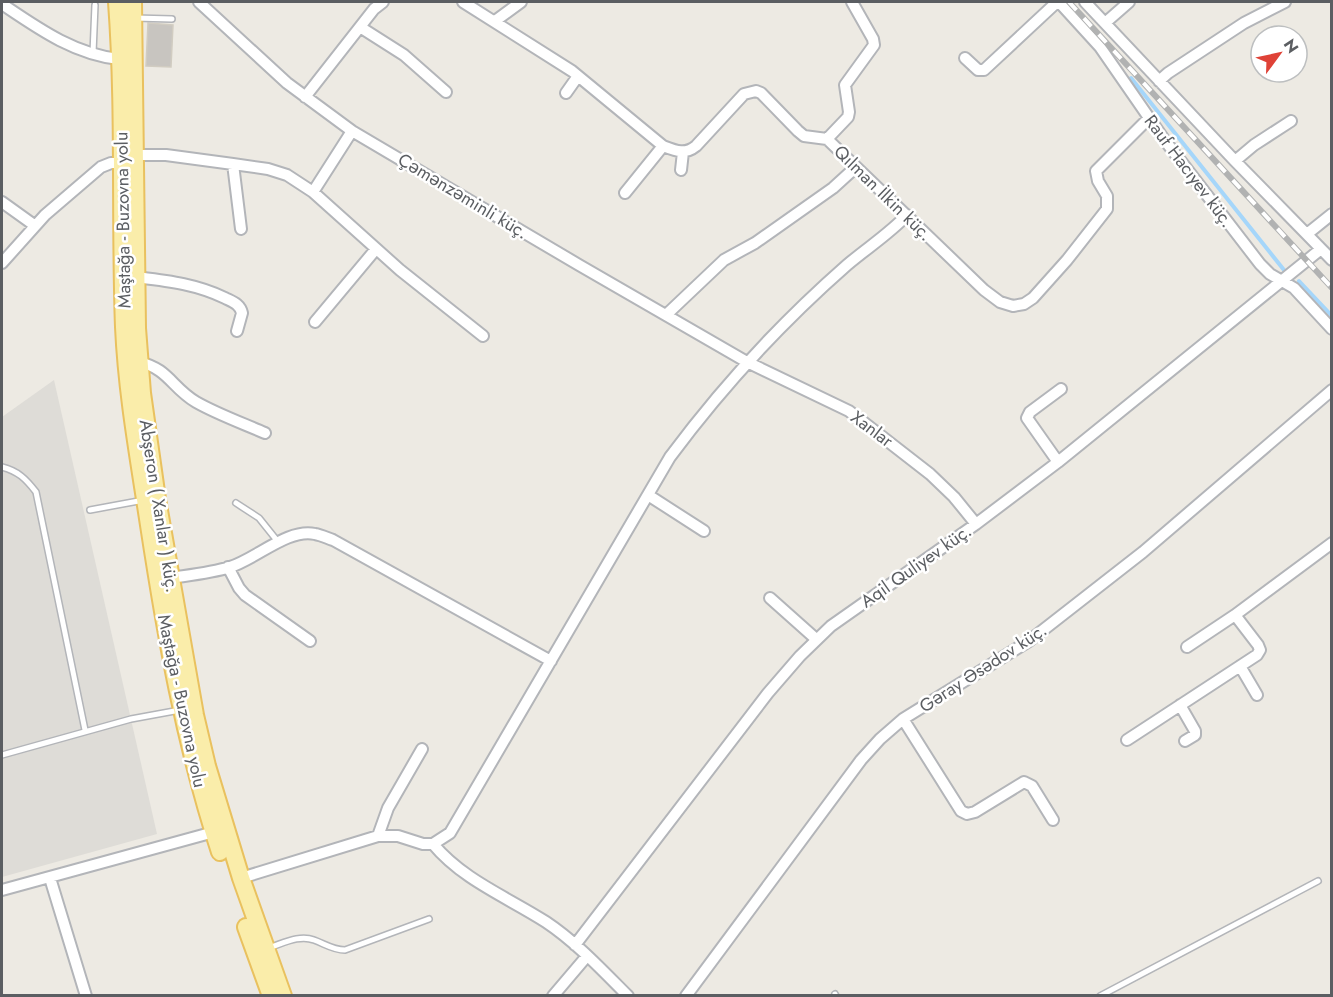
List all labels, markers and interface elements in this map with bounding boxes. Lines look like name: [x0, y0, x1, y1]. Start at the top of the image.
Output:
north arrow: [1249, 24, 1309, 84]
text: N: [1278, 35, 1304, 58]
street label: Rauf Hacıyev küç.: [1138, 109, 1240, 233]
street label: Maştağa - Buzovna yolu: [108, 132, 138, 308]
street label: Qılman İlkin küç.: [828, 139, 938, 247]
street label: Çəmənzəminli küç.: [393, 147, 533, 245]
street label: Xanlar: [845, 404, 899, 454]
street label: Abşeron ( Xanlar ) küç.: [132, 418, 186, 594]
street label: Aqil Quliyev küç.: [855, 518, 977, 614]
street label: Maştağa - Buzovna yolu: [151, 612, 213, 790]
street label: Gəray Əsədov küç.: [914, 617, 1052, 719]

